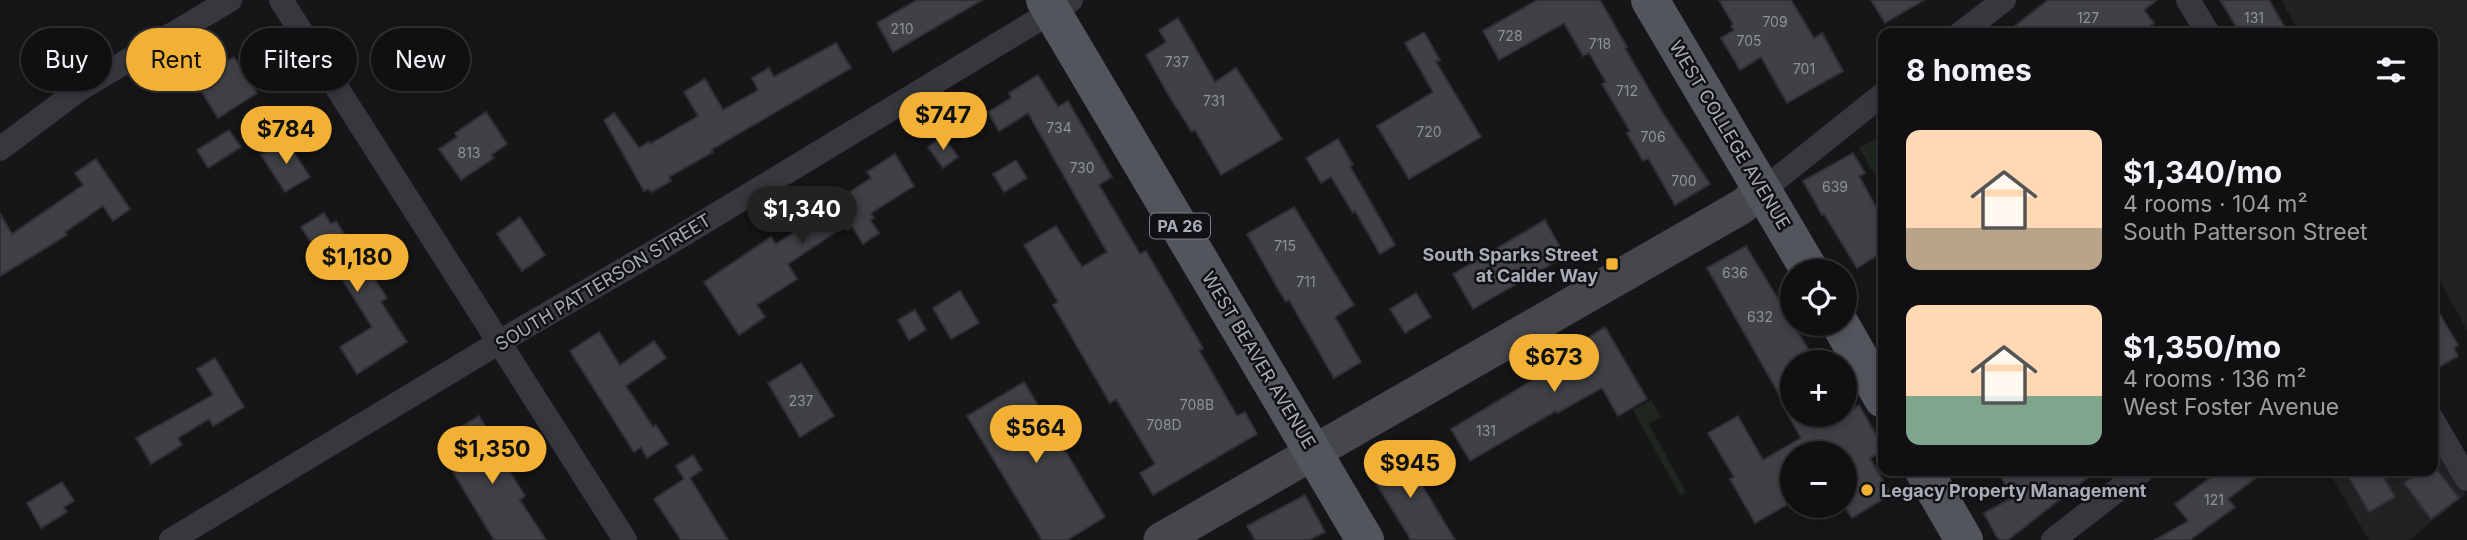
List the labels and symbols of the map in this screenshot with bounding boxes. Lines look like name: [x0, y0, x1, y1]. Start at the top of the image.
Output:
house number: 127: [2077, 9, 2099, 26]
house number: 131: [2244, 9, 2264, 26]
house number: 709: [1762, 13, 1788, 30]
house number: 210: [890, 20, 914, 37]
house number: 728: [1497, 27, 1523, 44]
house number: 705: [1736, 32, 1762, 49]
house number: 718: [1589, 35, 1611, 52]
street label: WEST COLLEGE AVENUE: [1665, 37, 1795, 233]
house number: 737: [1165, 53, 1189, 70]
house number: 701: [1793, 60, 1815, 77]
house number: 712: [1616, 82, 1638, 99]
pin: $747: [902, 92, 984, 152]
house number: 731: [1203, 92, 1225, 109]
pin: $784: [245, 106, 327, 166]
house number: 734: [1046, 119, 1072, 136]
house number: 720: [1416, 123, 1442, 140]
house number: 706: [1640, 128, 1666, 145]
house number: 813: [457, 144, 481, 161]
house number: 730: [1069, 159, 1095, 176]
house number: 700: [1671, 172, 1697, 189]
house number: 639: [1822, 178, 1848, 195]
pin: $1,340: [745, 187, 859, 246]
street label: SOUTH PATTERSON STREET: [492, 209, 714, 355]
road number: PA 26: [1150, 214, 1210, 238]
pin: $1,180: [300, 234, 414, 294]
house number: 715: [1274, 237, 1296, 254]
place label: South Sparks Street at Calder Way: [1422, 244, 1598, 286]
marker: South Sparks Street at Calder Way: [1604, 256, 1620, 272]
house number: 636: [1722, 264, 1748, 281]
street label: WEST BEAVER AVENUE: [1198, 268, 1320, 452]
house number: 711: [1296, 273, 1316, 290]
house number: 632: [1747, 308, 1773, 325]
pin: $673: [1513, 334, 1595, 394]
house number: 237: [788, 392, 814, 409]
house number: 708B: [1180, 396, 1214, 413]
pin: $564: [995, 406, 1077, 465]
house number: 708D: [1146, 416, 1182, 433]
house number: 131: [1476, 422, 1496, 439]
pin: $1,350: [435, 426, 549, 486]
pin: $945: [1369, 440, 1451, 500]
place label: Legacy Property Management: [1881, 480, 2147, 501]
marker: Legacy Property Management: [1859, 482, 1875, 498]
house number: 121: [2204, 491, 2224, 508]

